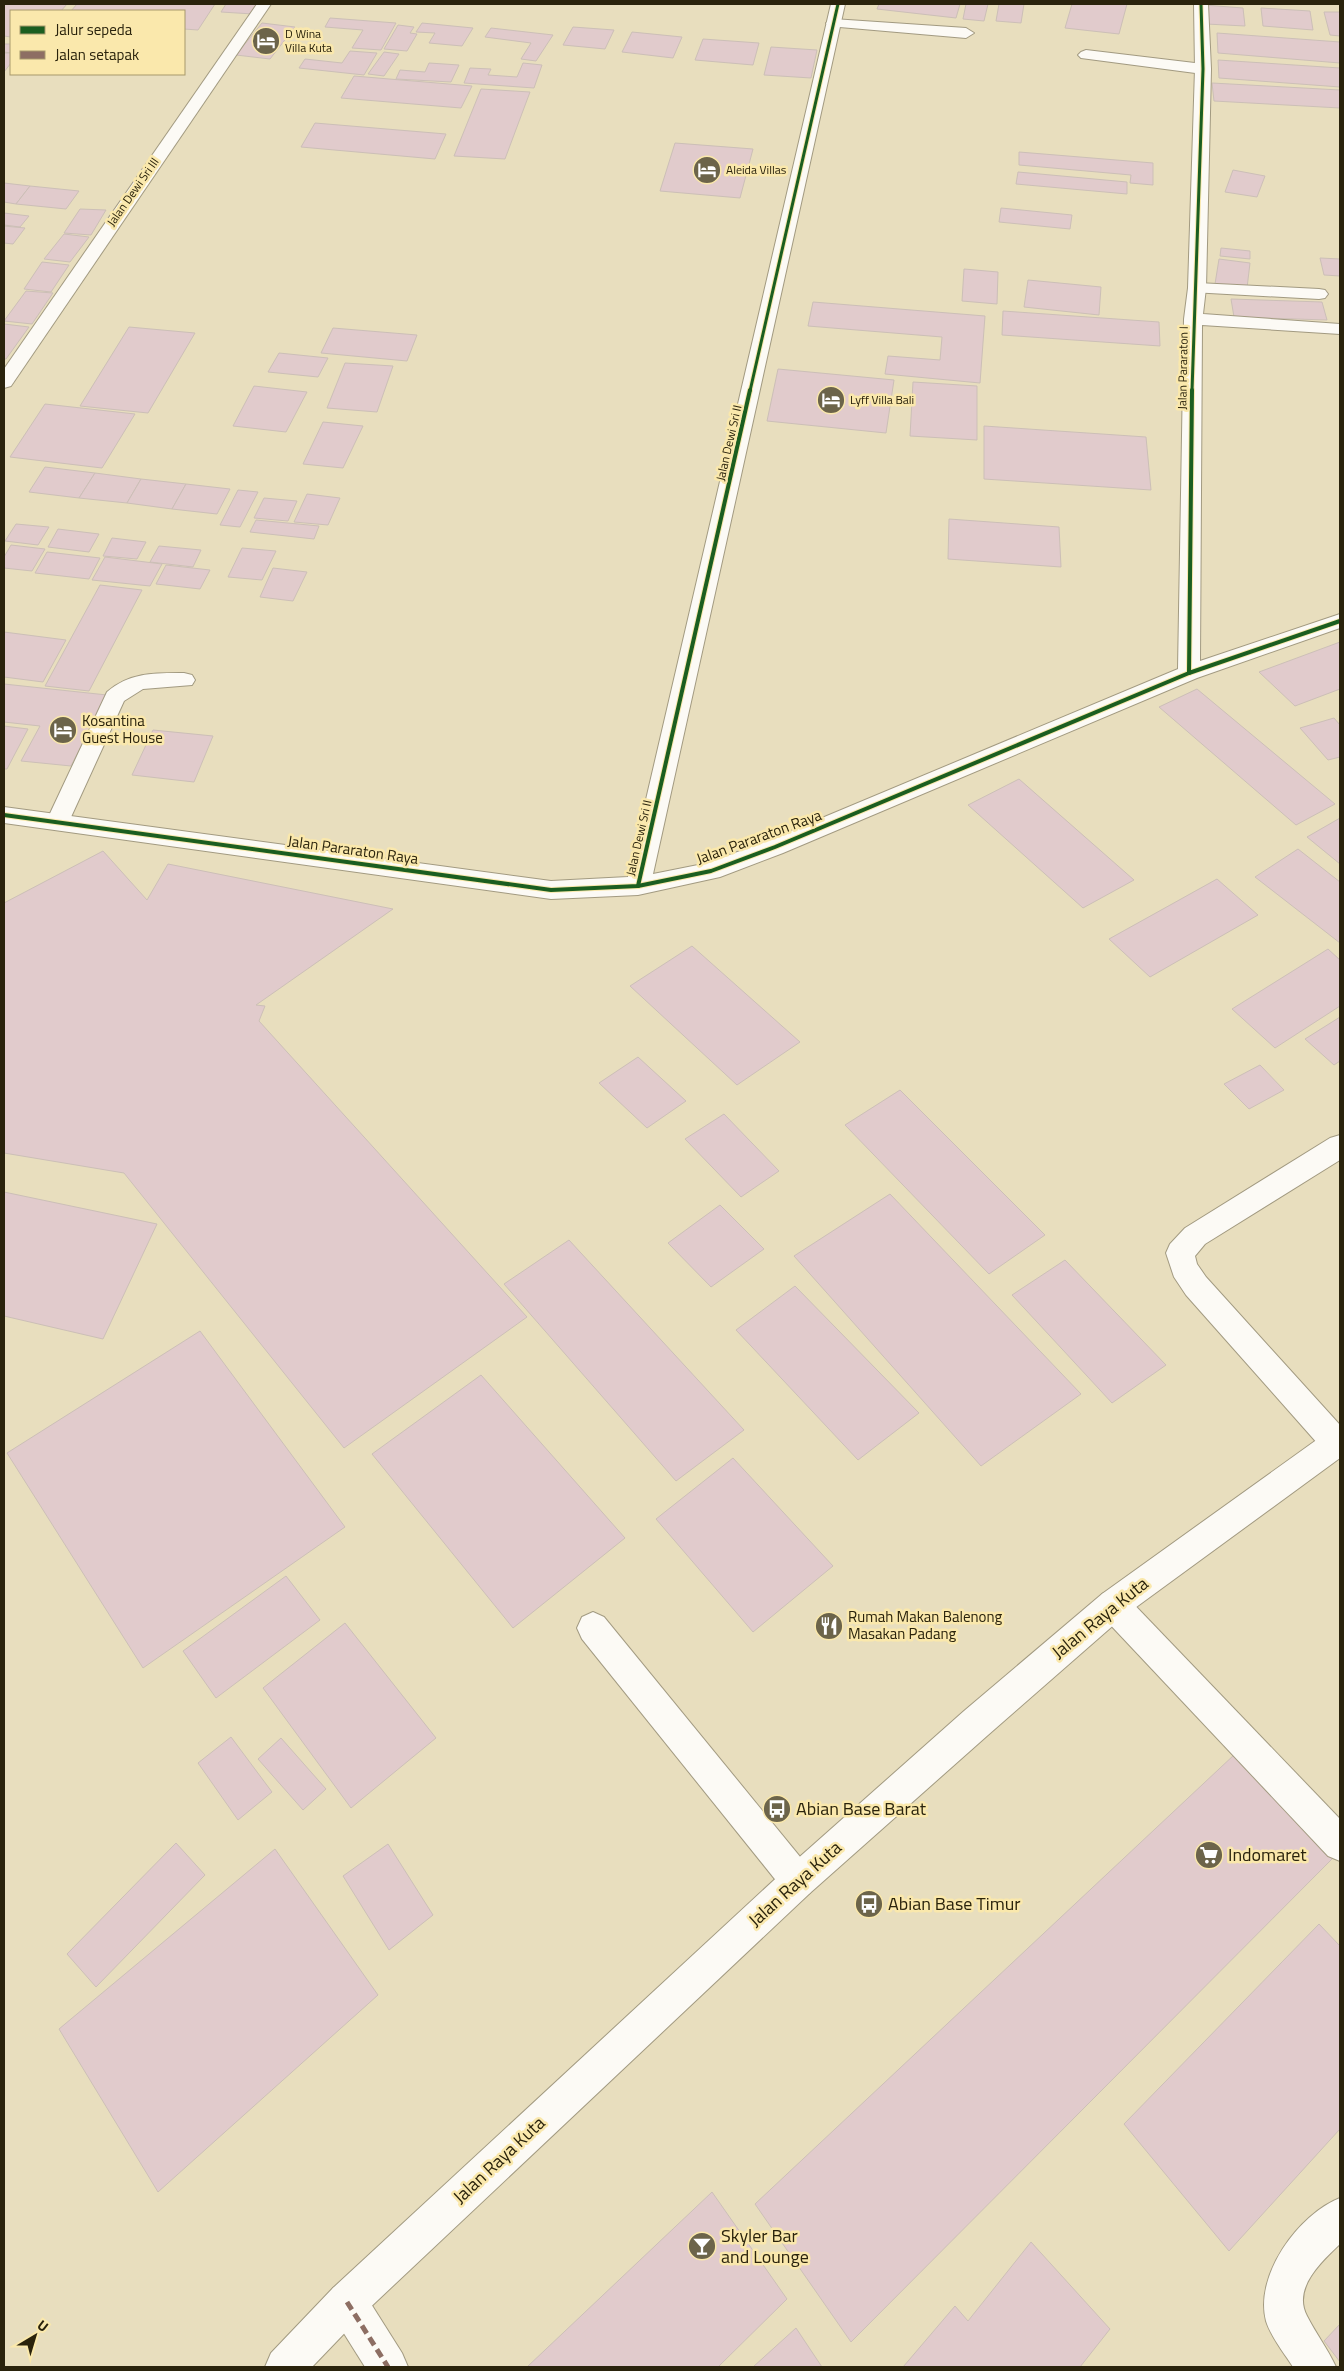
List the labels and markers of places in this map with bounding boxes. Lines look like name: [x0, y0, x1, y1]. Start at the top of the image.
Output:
place label: D Wina Villa Kuta: [285, 24, 332, 57]
hotel icon: D Wina Villa Kuta: [251, 26, 281, 56]
hotel icon: Aleida Villas: [692, 155, 722, 185]
place label: Aleida Villas: [726, 160, 787, 179]
hotel icon: Lyff Villa Bali: [816, 385, 846, 415]
place label: Lyff Villa Bali: [850, 390, 914, 409]
place label: Kosantina Guest House: [82, 709, 163, 749]
hotel icon: Kosantina Guest House: [48, 715, 78, 745]
place label: Rumah Makan Balenong Masakan Padang: [848, 1605, 1003, 1645]
restaurant icon: Rumah Makan Balenong Masakan Padang: [814, 1611, 844, 1641]
bus stop icon: Abian Base Barat: [762, 1794, 792, 1824]
place label: Abian Base Barat: [796, 1795, 927, 1822]
supermarket icon: Indomaret: [1194, 1840, 1224, 1870]
place label: Indomaret: [1228, 1841, 1307, 1868]
bus stop icon: Abian Base Timur: [854, 1889, 884, 1919]
place label: Abian Base Timur: [888, 1890, 1021, 1917]
place label: Skyler Bar and Lounge: [721, 2222, 809, 2270]
bar icon: Skyler Bar and Lounge: [687, 2231, 717, 2261]

